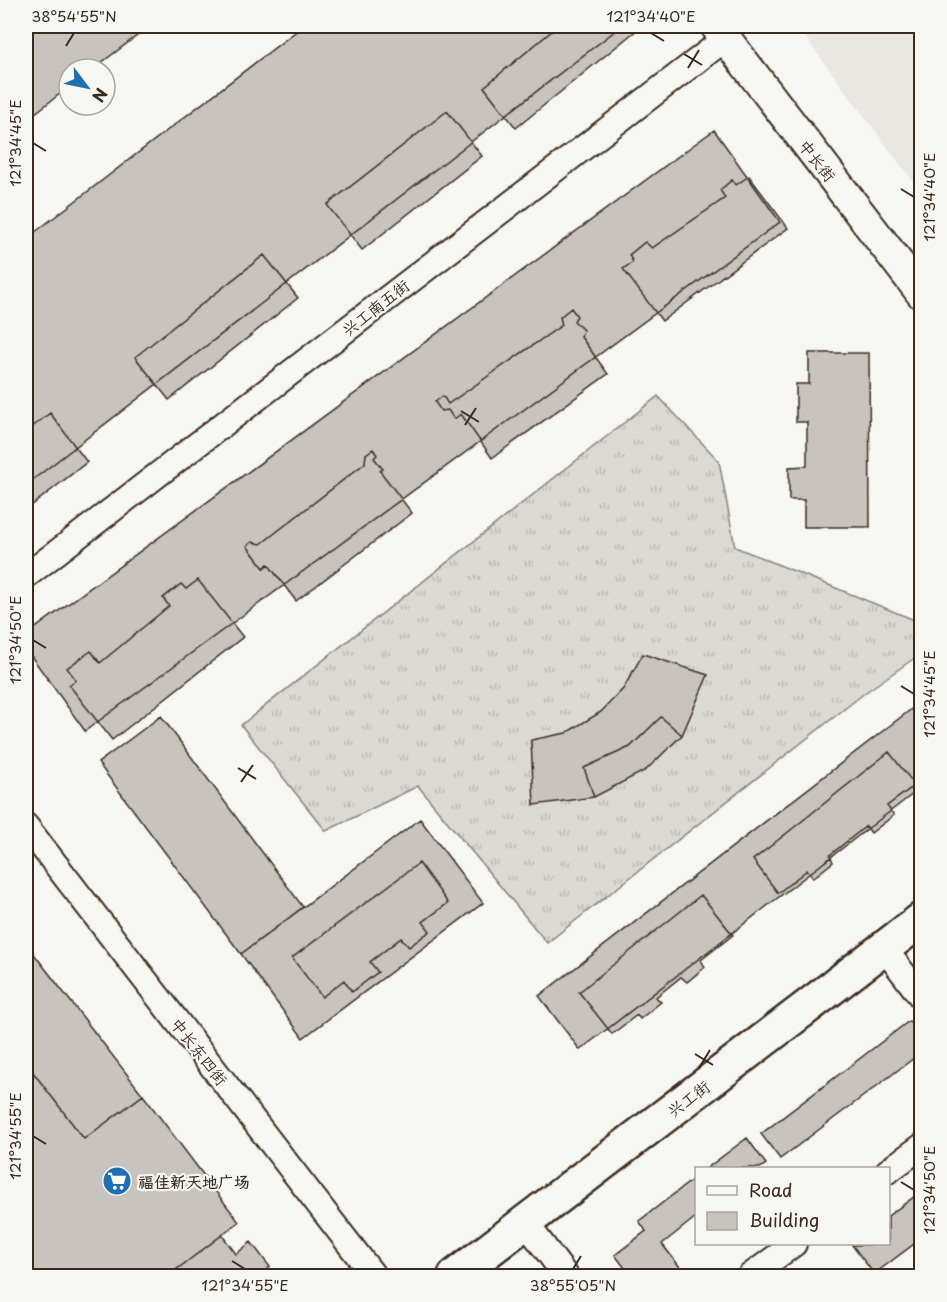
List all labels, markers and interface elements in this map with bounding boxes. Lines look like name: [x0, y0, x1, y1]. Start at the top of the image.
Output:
text: 38°54'55"N: [31, 4, 117, 27]
text: 121°34'40"E: [607, 4, 695, 27]
north arrow: [57, 57, 117, 117]
text: N: [87, 84, 114, 107]
text: 121°34'45"E: [3, 99, 26, 187]
street label: 中长街: [794, 134, 842, 186]
text: 121°34'40"E: [917, 153, 940, 241]
street label: 兴工南五街: [336, 273, 414, 341]
text: 121°34'50"E: [3, 596, 26, 684]
text: 121°34'45"E: [917, 650, 940, 738]
street label: 中长东四街: [166, 1012, 234, 1090]
street label: 兴工街: [662, 1074, 714, 1122]
text: 121°34'55"E: [3, 1092, 26, 1180]
text: 121°34'50"E: [917, 1146, 940, 1234]
supermarket icon: 福佳新天地广场: [101, 1165, 133, 1197]
legend: [695, 1167, 890, 1245]
place label: 福佳新天地广场: [138, 1169, 250, 1193]
text: Road: [749, 1176, 793, 1203]
text: Building: [749, 1206, 819, 1233]
text: 121°34'55"E: [201, 1273, 289, 1296]
text: 38°55'05"N: [530, 1273, 616, 1296]

